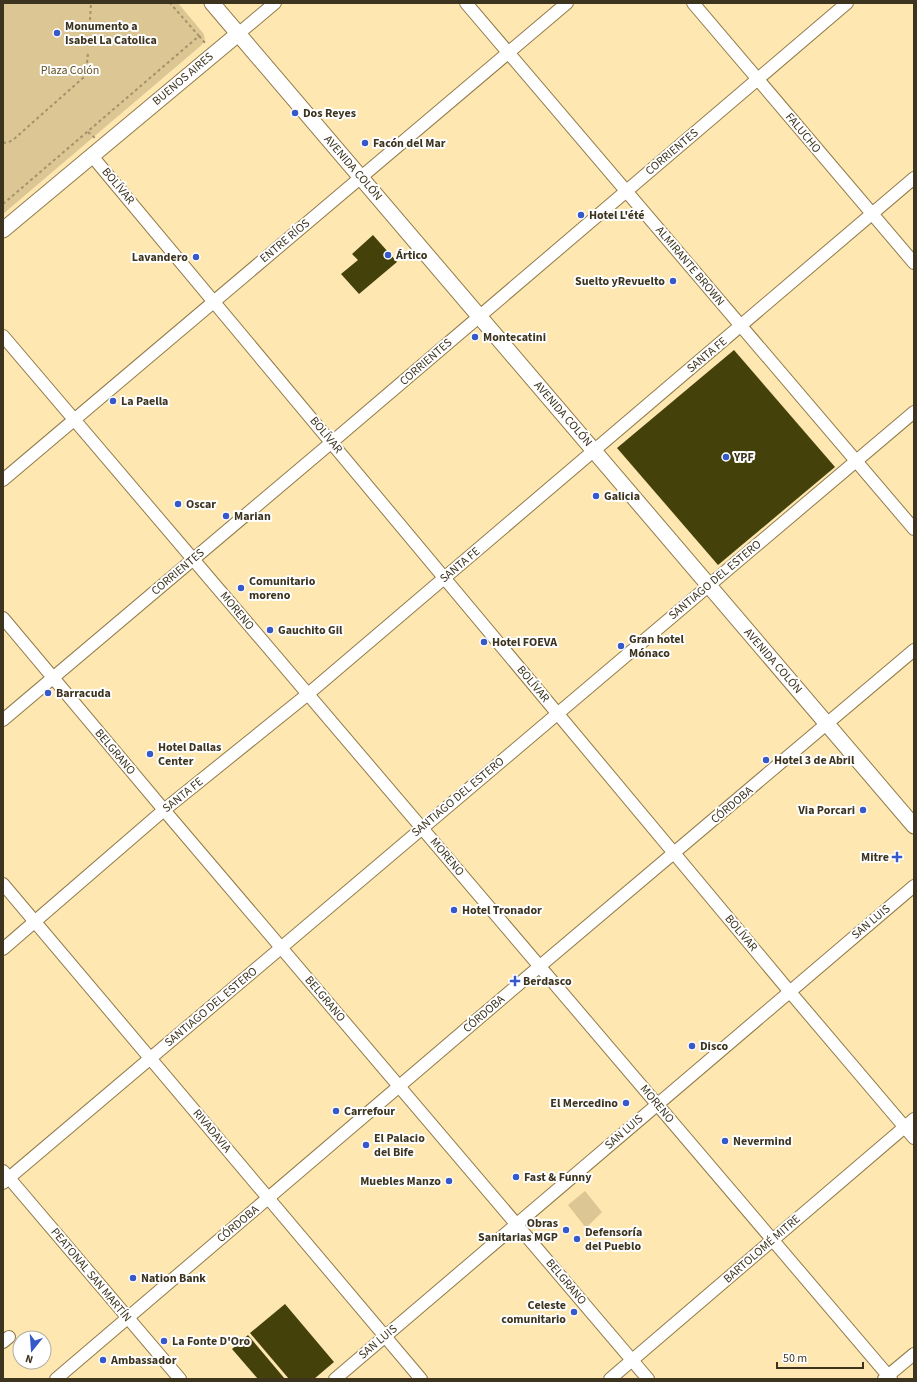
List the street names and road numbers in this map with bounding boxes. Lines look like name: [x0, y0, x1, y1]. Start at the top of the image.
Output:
street label: BUENOS AIRES: [149, 48, 217, 110]
street label: FALUCHO: [781, 109, 825, 157]
street label: CORRIENTES: [642, 125, 702, 179]
street label: AVENIDA COLÓN: [320, 132, 386, 204]
street label: BOLÍVAR: [98, 164, 139, 208]
street label: ENTRE RÍOS: [256, 215, 314, 267]
street label: ALMIRANTE BROWN: [652, 222, 728, 310]
street label: SANTA FE: [683, 333, 731, 377]
street label: CORRIENTES: [396, 334, 456, 390]
street label: AVENIDA COLÓN: [530, 378, 596, 450]
street label: BOLÍVAR: [306, 413, 347, 457]
street label: SANTIAGO DEL ESTERO: [665, 536, 765, 624]
street label: SANTA FE: [436, 543, 484, 587]
street label: CORRIENTES: [148, 545, 208, 599]
street label: MORENO: [216, 588, 258, 634]
street label: AVENIDA COLÓN: [740, 625, 806, 697]
street label: BOLÍVAR: [513, 662, 554, 706]
street label: BELGRANO: [91, 725, 139, 779]
street label: SANTIAGO DEL ESTERO: [408, 753, 508, 841]
street label: SANTA FE: [159, 773, 207, 817]
street label: CÓRDOBA: [707, 782, 757, 828]
street label: MORENO: [426, 834, 468, 880]
street label: SAN LUIS: [848, 901, 894, 943]
street label: BOLÍVAR: [721, 911, 762, 955]
street label: SANTIAGO DEL ESTERO: [161, 963, 261, 1051]
street label: BELGRANO: [301, 972, 349, 1026]
street label: CÓRDOBA: [459, 991, 509, 1037]
street label: MORENO: [636, 1081, 678, 1127]
street label: RIVADAVIA: [189, 1106, 236, 1157]
street label: SAN LUIS: [601, 1111, 647, 1153]
street label: CÓRDOBA: [213, 1201, 263, 1247]
street label: BARTOLOMÉ MITRE: [720, 1211, 804, 1287]
street label: PEATONAL SAN MARTÍN: [47, 1224, 135, 1326]
street label: BELGRANO: [542, 1255, 590, 1309]
street label: SAN LUIS: [355, 1321, 401, 1363]

